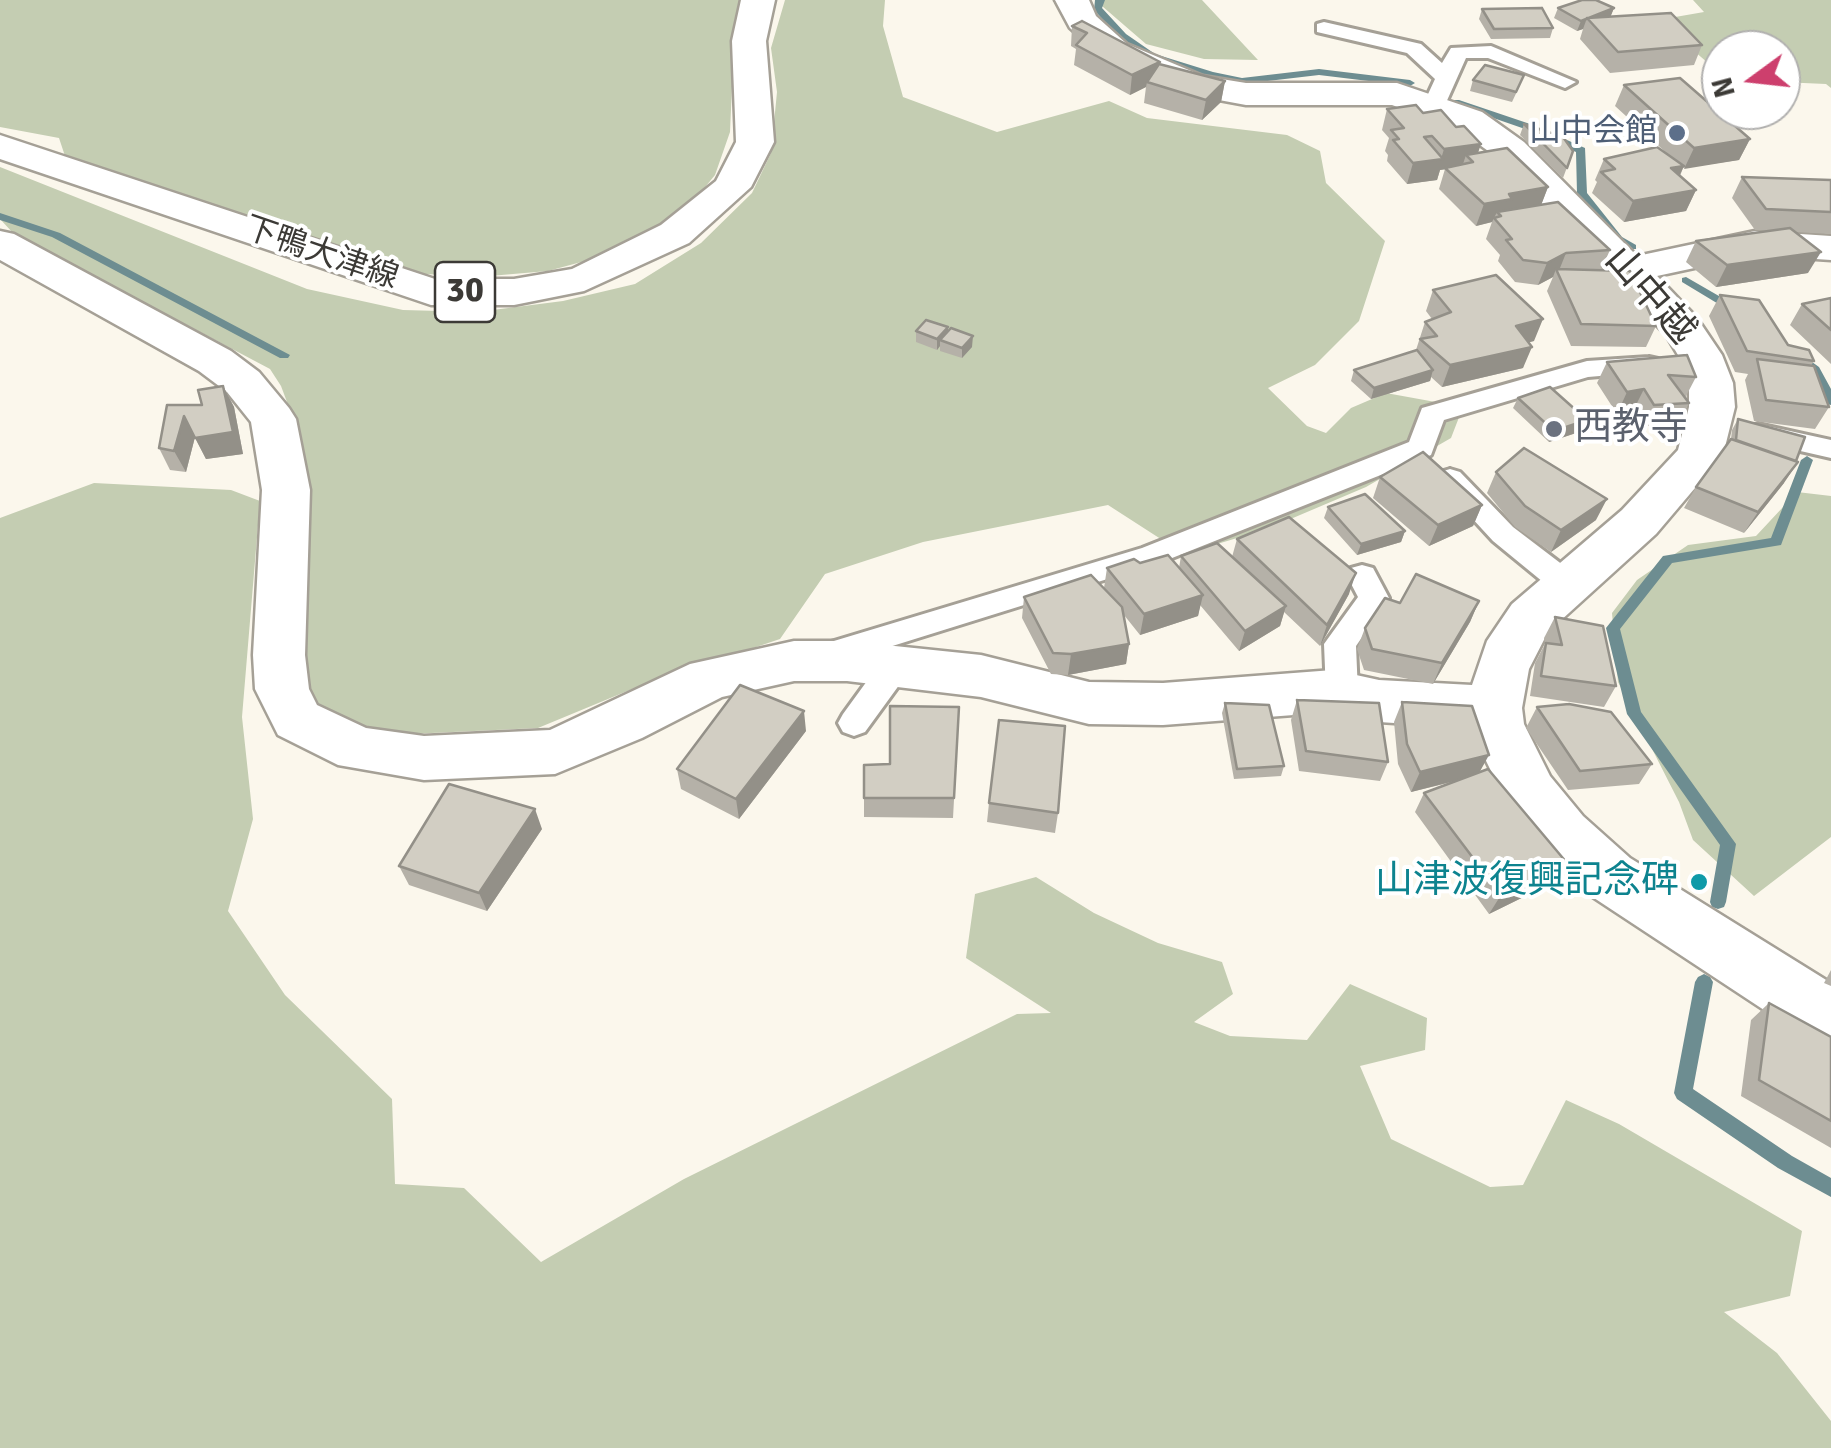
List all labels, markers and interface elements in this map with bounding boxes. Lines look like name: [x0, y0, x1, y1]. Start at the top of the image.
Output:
north arrow: [1701, 30, 1801, 130]
text: N: [1705, 73, 1743, 101]
place label: 山中会館: [1529, 114, 1657, 152]
marker: 山中会館: [1666, 122, 1688, 144]
street label: 下鴨大津線: [239, 210, 403, 298]
street label: 山中越: [1594, 238, 1704, 354]
road number: 30: [435, 262, 495, 322]
place label: 西教寺: [1574, 406, 1688, 452]
marker: 西教寺: [1543, 418, 1565, 440]
place label: 山津波復興記念碑: [1375, 859, 1679, 905]
marker: 山津波復興記念碑: [1688, 871, 1710, 893]

